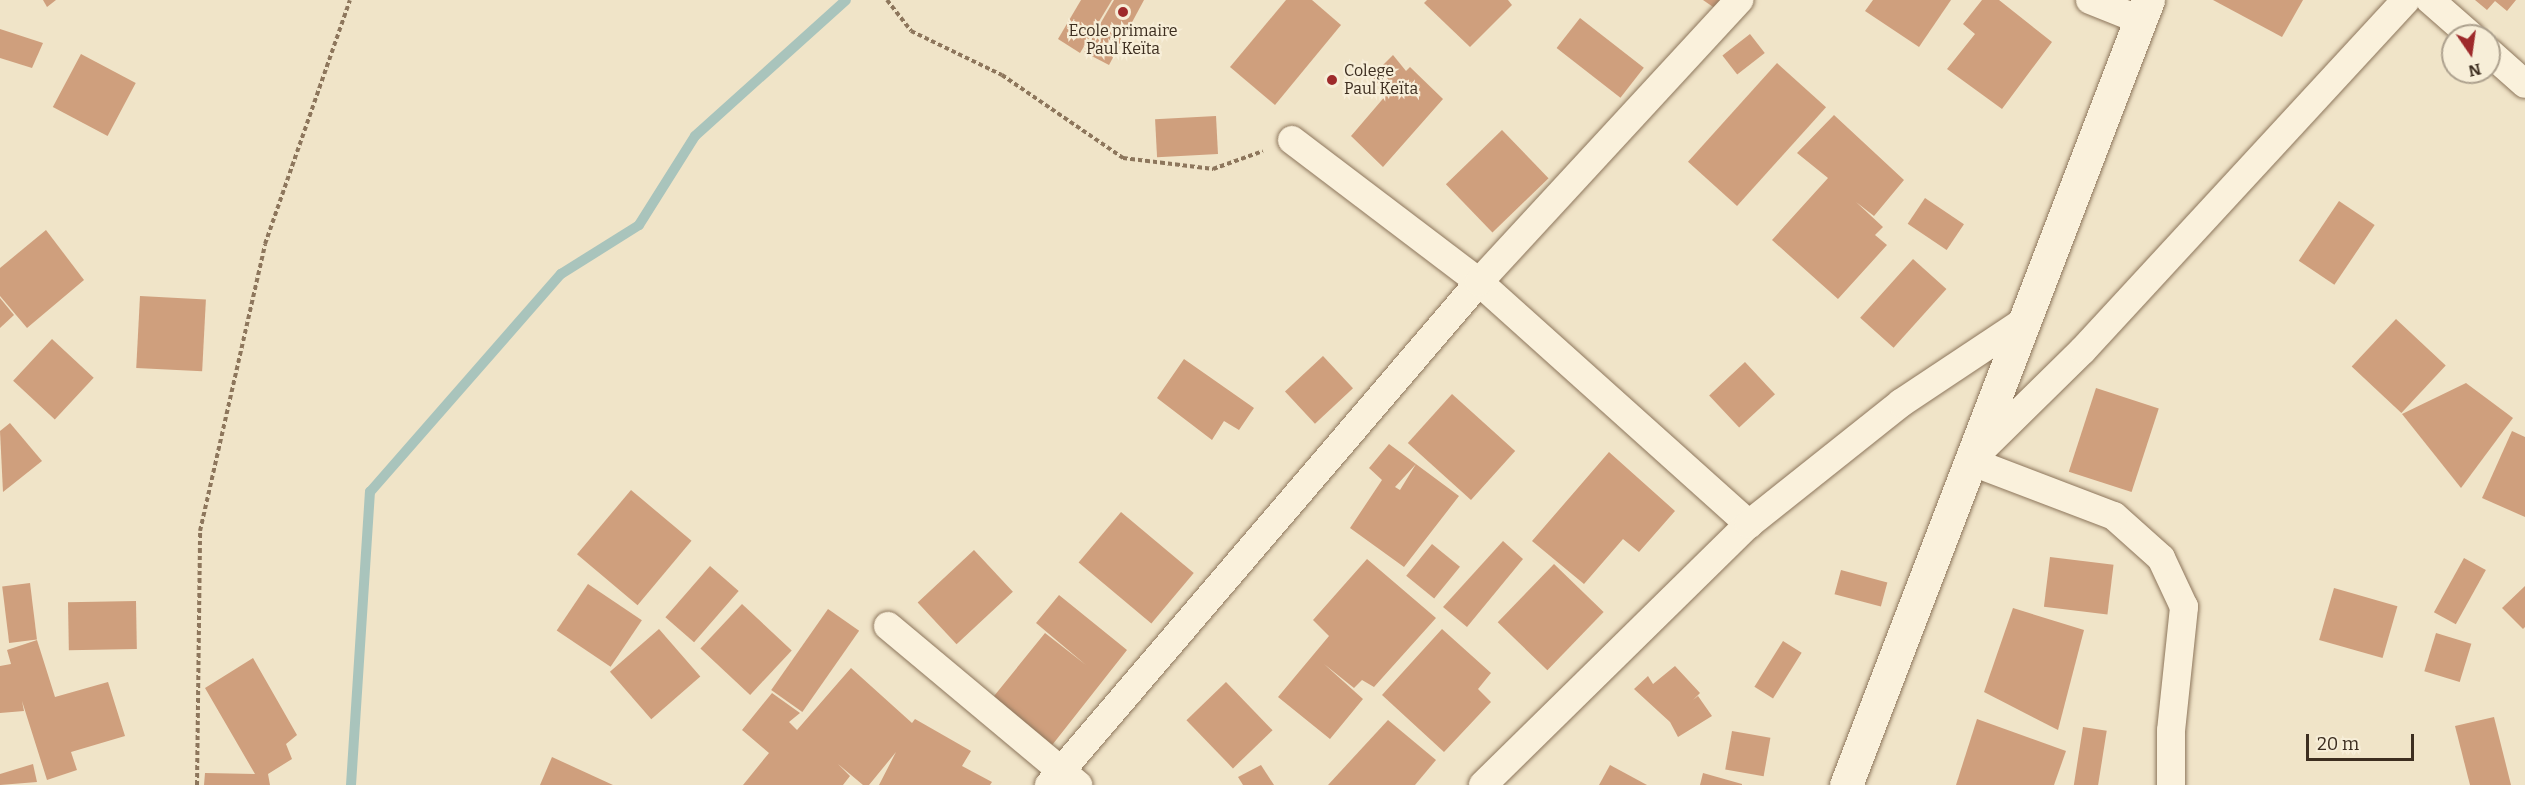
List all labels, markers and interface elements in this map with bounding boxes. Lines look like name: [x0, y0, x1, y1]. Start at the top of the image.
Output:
marker: Ecole primaire Paul Keïta: [1116, 5, 1130, 19]
place label: Ecole primaire Paul Keïta: [1069, 21, 1177, 59]
north arrow: [2441, 24, 2501, 84]
text: N: [2467, 59, 2483, 81]
place label: Colege Paul Keïta: [1344, 61, 1418, 99]
marker: Colege Paul Keïta: [1325, 73, 1339, 87]
scale bar: [2309, 722, 2417, 760]
text: 20 m: [2317, 733, 2359, 755]

